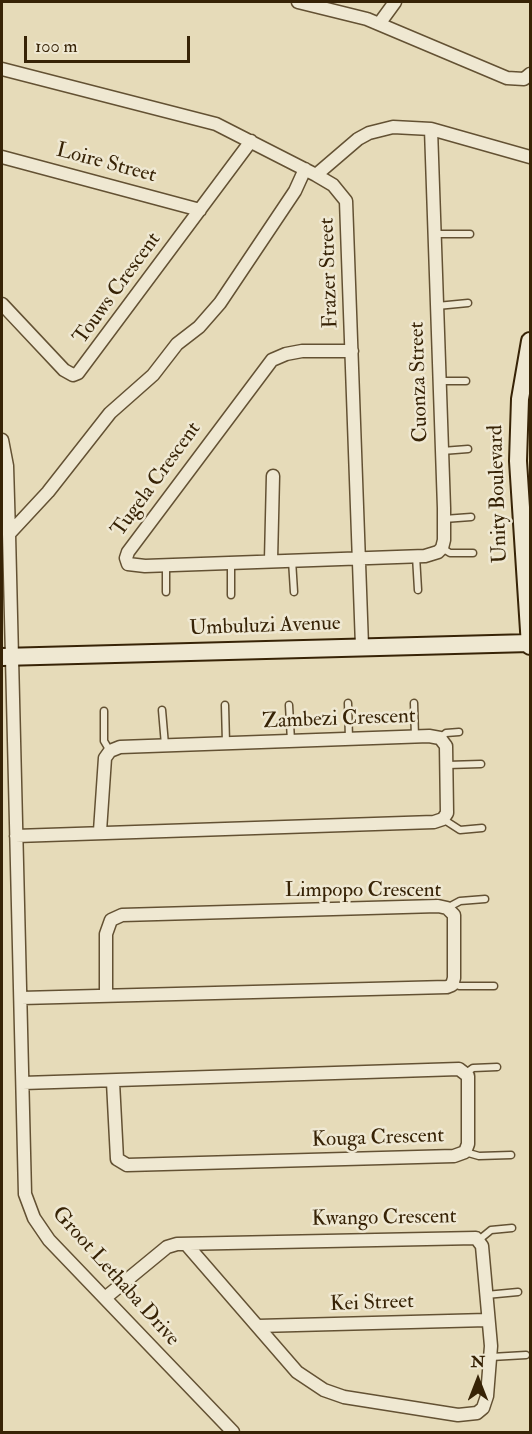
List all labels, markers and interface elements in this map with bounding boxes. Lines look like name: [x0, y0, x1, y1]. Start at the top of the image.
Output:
scale bar: [27, 24, 194, 62]
text: 100 m: [35, 35, 78, 58]
street label: Loire Street: [53, 139, 159, 189]
street label: Frazer Street: [315, 217, 345, 329]
street label: Touws Crescent: [69, 228, 167, 350]
street label: Cuonza Street: [405, 321, 435, 443]
street label: Tugela Crescent: [107, 418, 207, 542]
street label: Unity Boulevard: [484, 424, 514, 564]
street label: Umbuluzi Avenue: [189, 612, 341, 642]
street label: Zambezi Crescent: [262, 705, 416, 735]
street label: Limpopo Crescent: [285, 878, 441, 904]
street label: Kouga Crescent: [311, 1124, 445, 1154]
street label: Groot Lethaba Drive: [46, 1202, 184, 1352]
street label: Kwango Crescent: [311, 1205, 457, 1233]
street label: Kei Street: [330, 1290, 414, 1318]
north arrow: [448, 1350, 508, 1410]
text: N: [471, 1352, 485, 1372]

